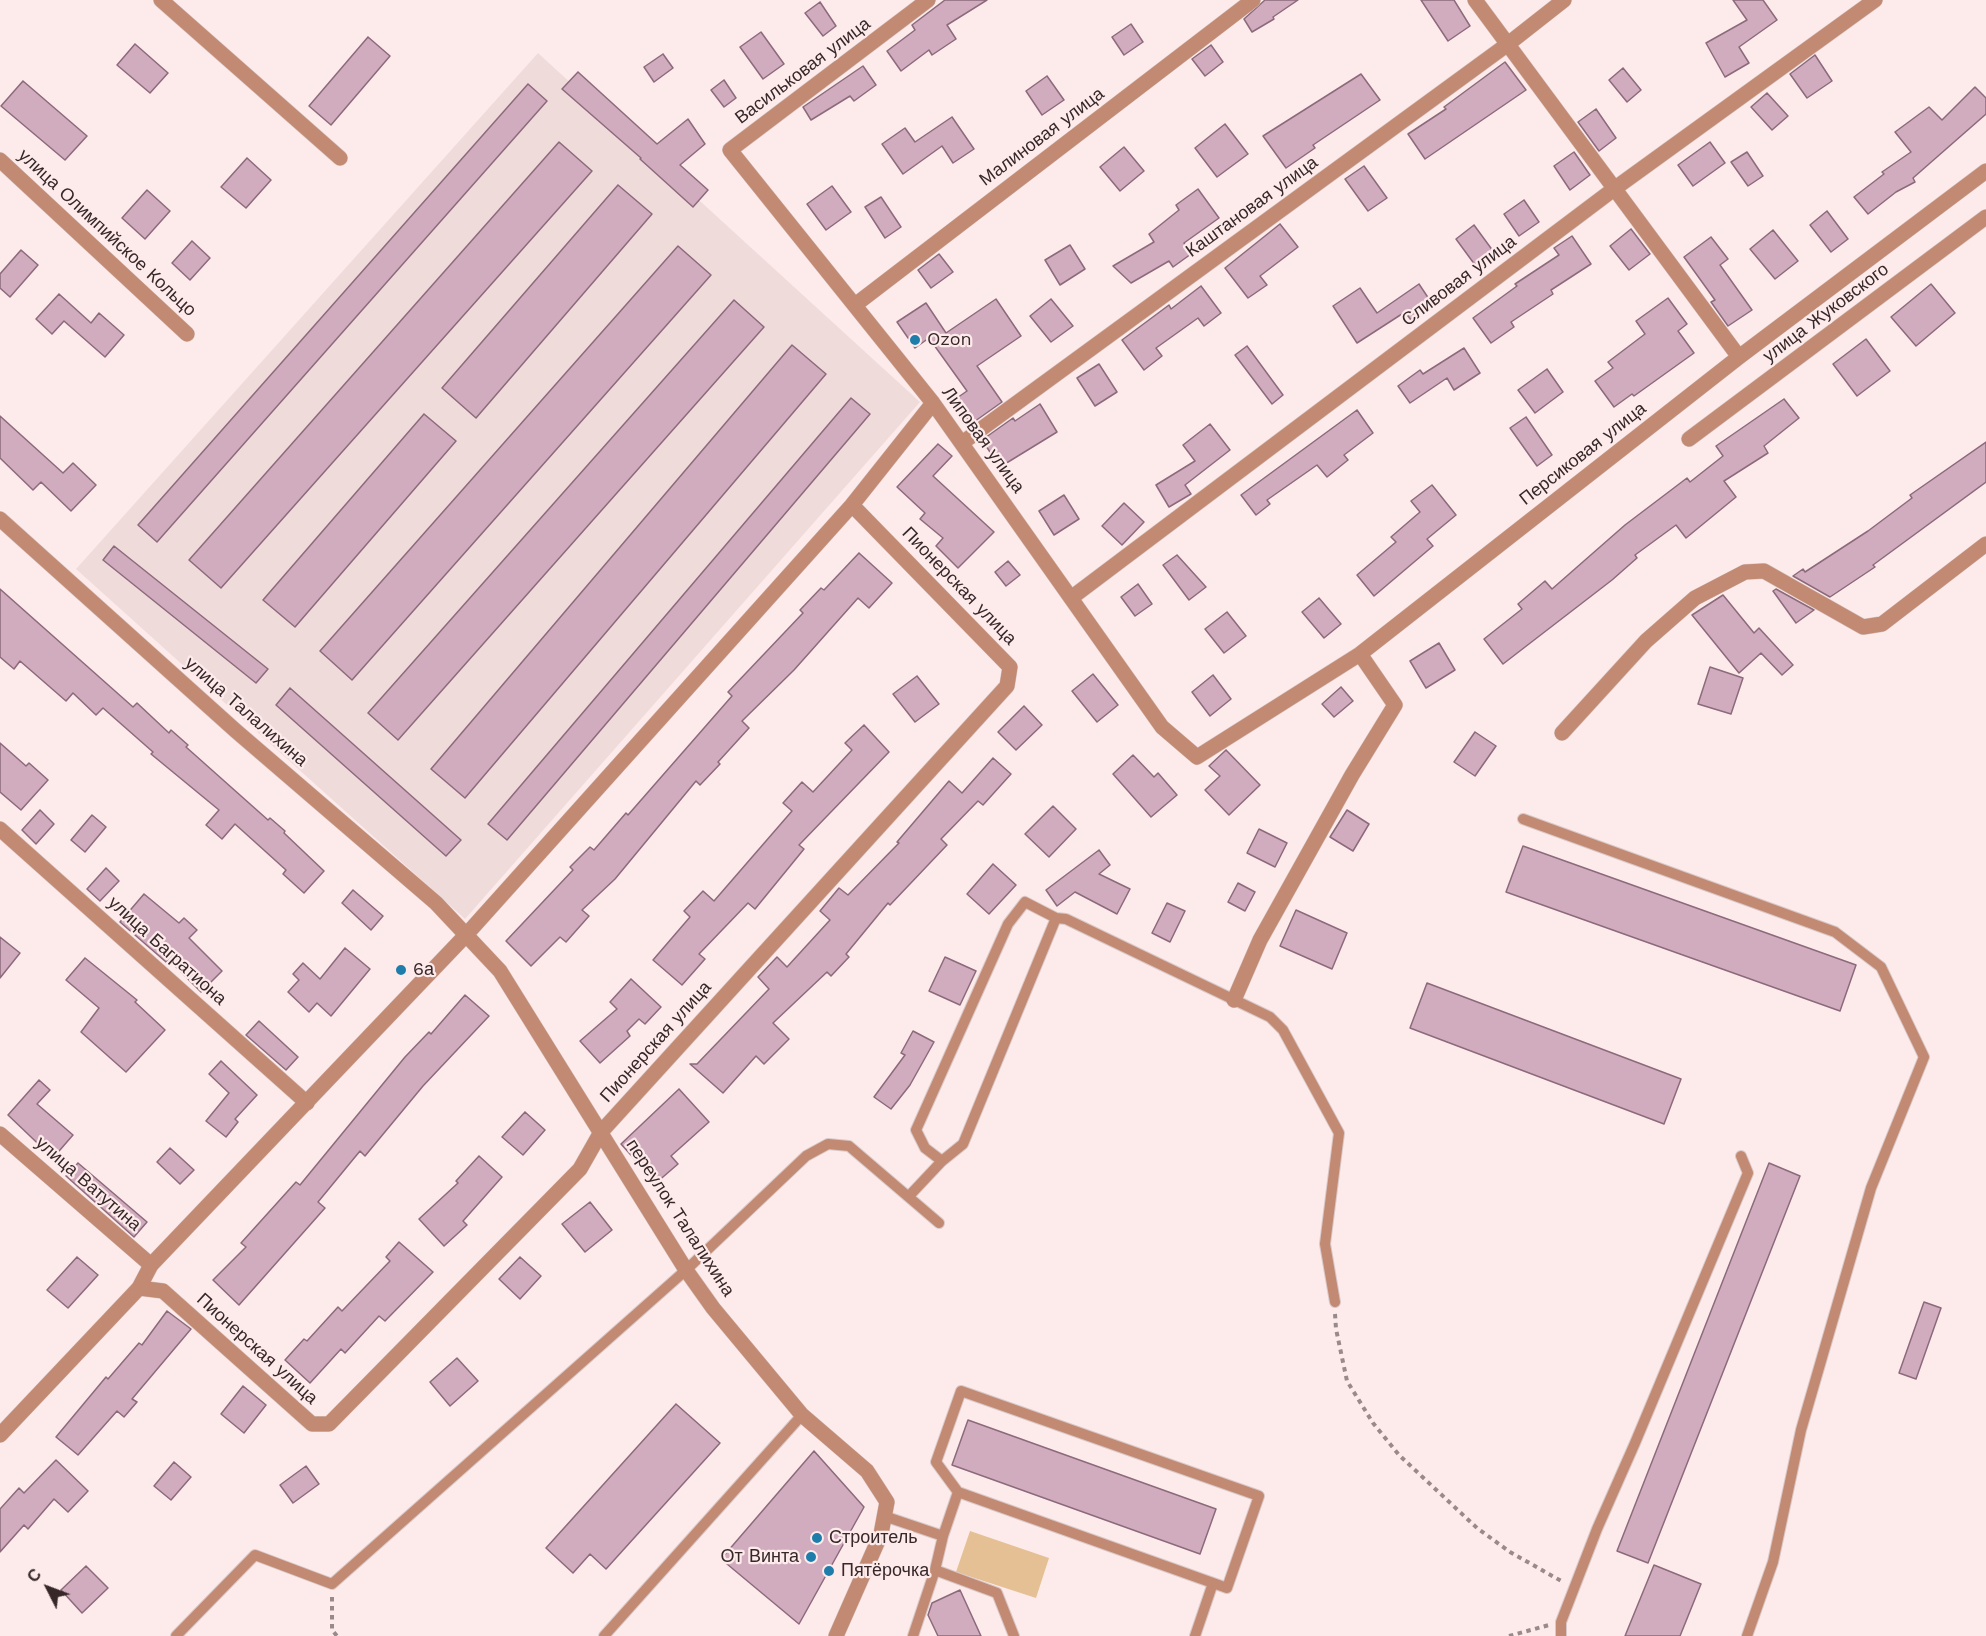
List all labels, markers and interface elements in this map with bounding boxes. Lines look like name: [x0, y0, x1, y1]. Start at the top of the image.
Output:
street label: Васильковая улица: [731, 13, 875, 129]
street label: Малиновая улица: [975, 83, 1109, 191]
street label: улица Олимпийское Кольцо: [14, 145, 200, 321]
street label: Каштановая улица: [1182, 152, 1322, 262]
street label: Сливовая улица: [1398, 231, 1520, 331]
street label: улица Жуковского: [1759, 259, 1893, 367]
place label: Ozon: [927, 329, 972, 351]
marker: Ozon: [908, 333, 922, 347]
street label: Липовая улица: [937, 383, 1029, 497]
street label: Персиковая улица: [1515, 398, 1651, 510]
street label: Пионерская улица: [897, 523, 1021, 649]
street label: улица Талалихина: [180, 653, 312, 771]
street label: улица Багратиона: [103, 892, 231, 1010]
place label: 6а: [413, 959, 434, 981]
marker: 6а: [394, 963, 408, 977]
street label: Пионерская улица: [596, 977, 716, 1107]
street label: улица Ватутина: [31, 1132, 145, 1236]
street label: переулок Талалихина: [621, 1135, 739, 1301]
street label: Пионерская улица: [192, 1289, 322, 1409]
place label: Строитель: [829, 1527, 918, 1549]
marker: Строитель: [810, 1531, 824, 1545]
place label: От Винта: [721, 1546, 799, 1568]
marker: От Винта: [804, 1550, 818, 1564]
north arrow: [18, 1558, 78, 1618]
place label: Пятёрочка: [841, 1560, 929, 1582]
marker: Пятёрочка: [822, 1564, 836, 1578]
text: С: [23, 1565, 45, 1586]

